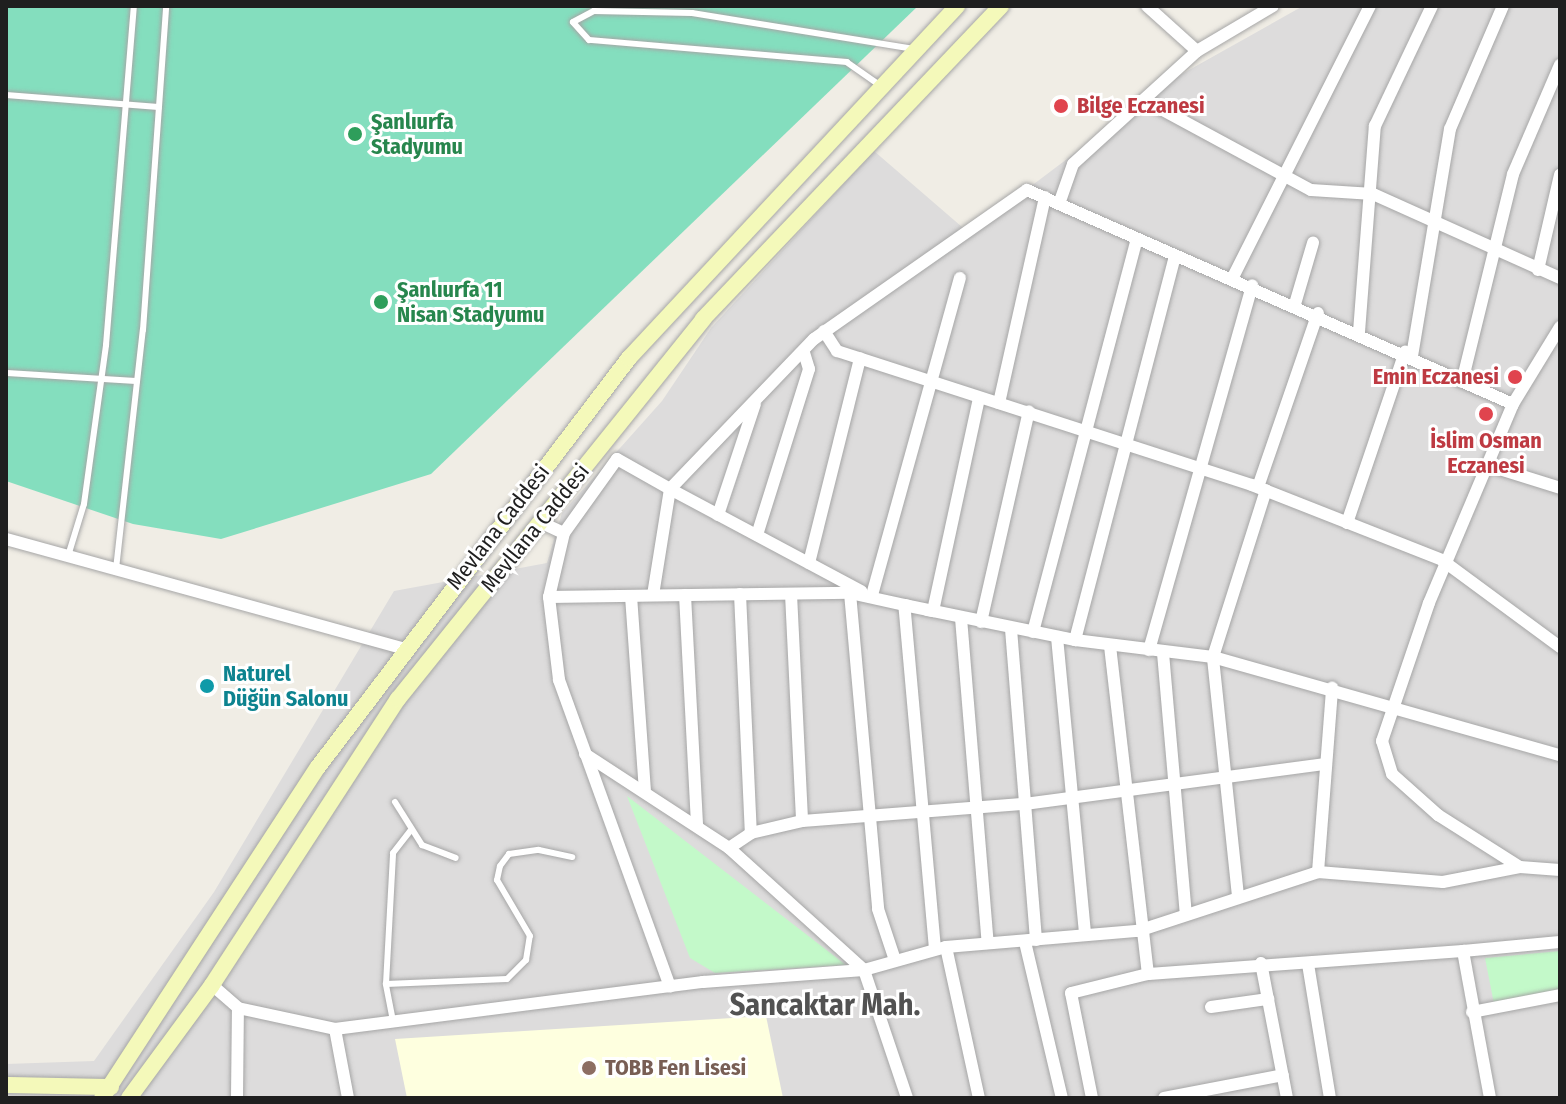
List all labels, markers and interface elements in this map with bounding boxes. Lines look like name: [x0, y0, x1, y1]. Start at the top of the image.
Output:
place label: Bilge Eczanesi: [1077, 93, 1205, 119]
marker: Bilge Eczanesi: [1052, 97, 1070, 115]
place label: Şanlıurfa Stadyumu: [371, 108, 463, 160]
marker: Şanlıurfa Stadyumu: [346, 125, 364, 143]
place label: Şanlıurfa 11 Nisan Stadyumu: [397, 276, 544, 328]
marker: Şanlıurfa 11 Nisan Stadyumu: [372, 293, 390, 311]
place label: Emin Eczanesi: [1373, 364, 1499, 390]
marker: Emin Eczanesi: [1506, 368, 1524, 386]
marker: İslim Osman Eczanesi: [1477, 405, 1495, 423]
place label: İslim Osman Eczanesi: [1430, 427, 1542, 478]
street label: Mevlana Caddesi: [441, 459, 555, 595]
street label: Mevllana Caddesi: [475, 459, 595, 597]
place label: Naturel Düğün Salonu: [223, 660, 348, 712]
marker: Naturel Düğün Salonu: [198, 677, 216, 695]
district label: Sancaktar Mah.: [730, 987, 920, 1023]
place label: TOBB Fen Lisesi: [605, 1055, 746, 1081]
marker: TOBB Fen Lisesi: [580, 1059, 598, 1077]

